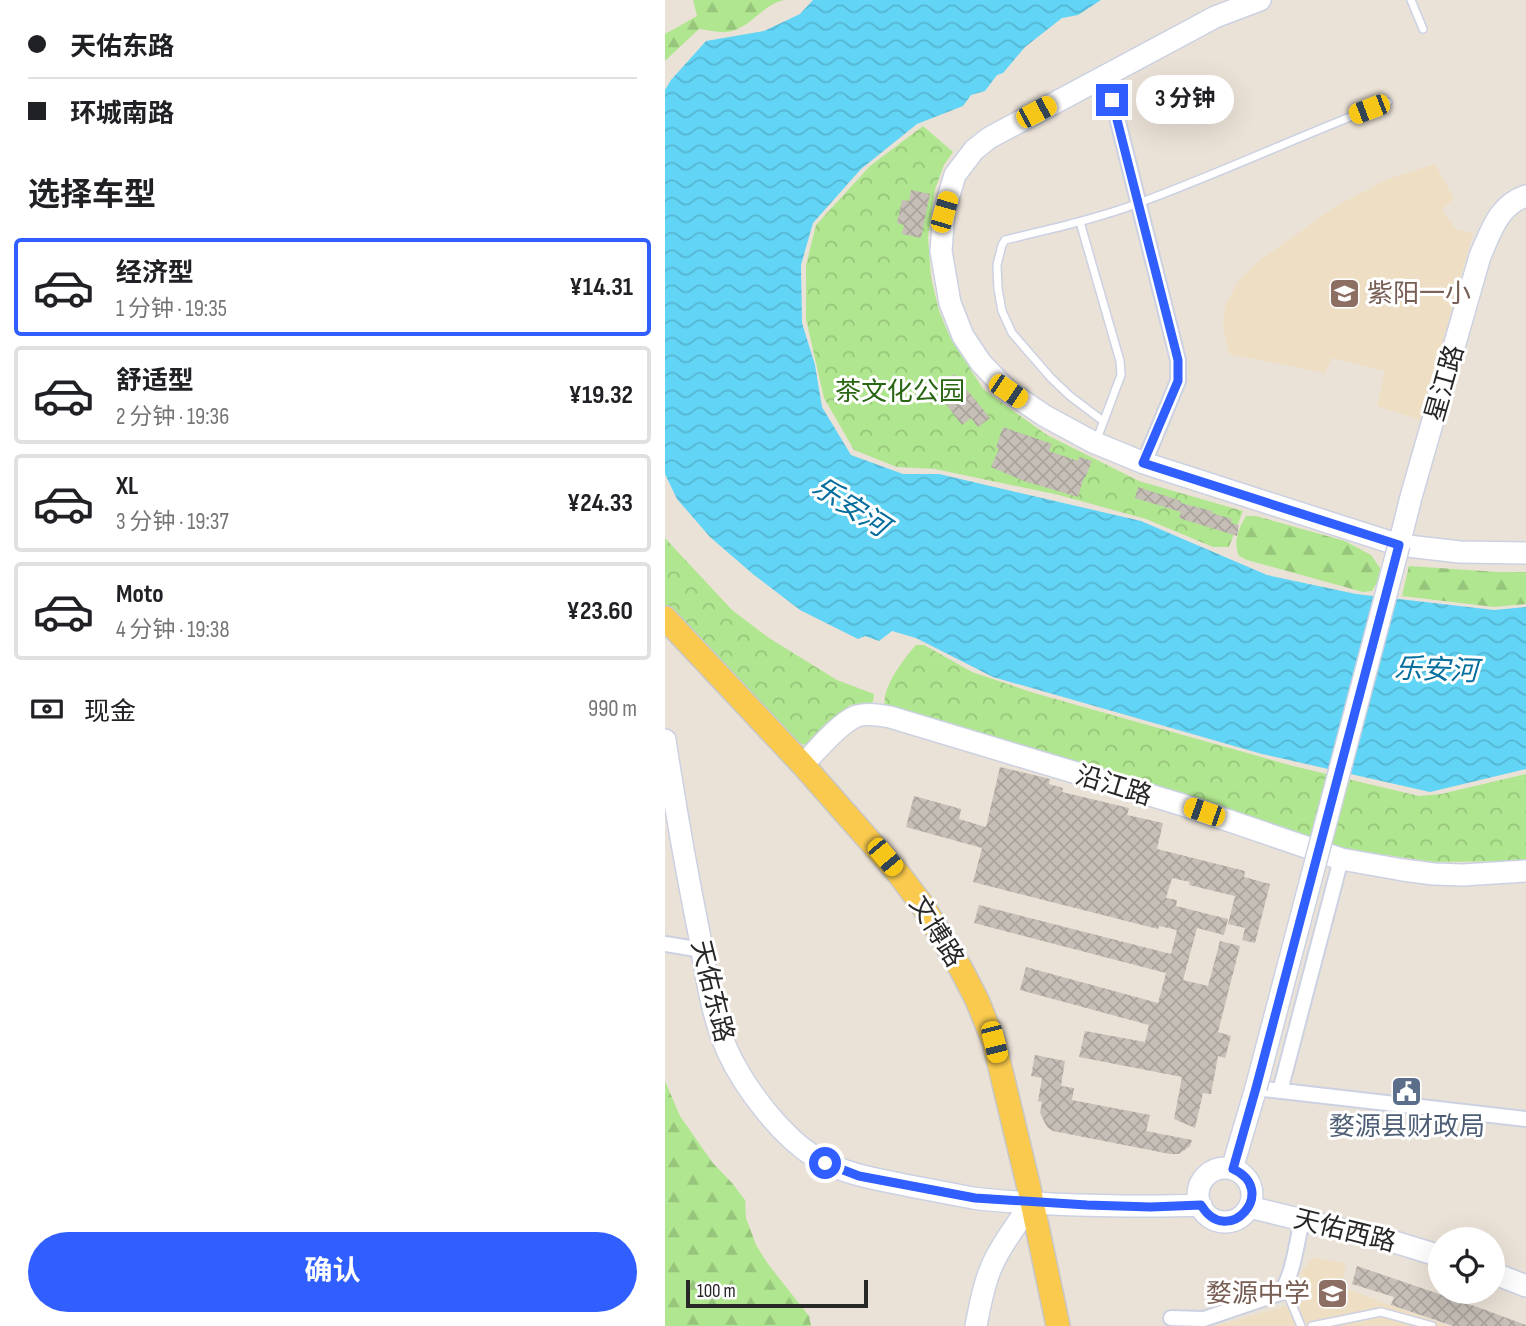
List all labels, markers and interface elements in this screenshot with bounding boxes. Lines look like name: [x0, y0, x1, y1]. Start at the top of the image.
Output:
text: 天佑东路: [70, 32, 174, 63]
callout: 3 分钟: [1137, 76, 1235, 124]
route end: [1096, 84, 1128, 116]
text: 3 分钟: [1155, 85, 1215, 113]
car: [1346, 92, 1393, 126]
car: [1013, 93, 1060, 131]
text: 环城南路: [70, 99, 174, 130]
text: 选择车型: [28, 176, 156, 215]
car: [929, 189, 960, 235]
icon: car: [32, 256, 95, 319]
text: 经济型: [116, 258, 194, 289]
text: ¥14.31: [569, 272, 633, 303]
school or university icon: 紫阳一小: [1327, 276, 1361, 310]
place label: 紫阳一小: [1367, 279, 1471, 310]
text: 1 分钟 · 19:35: [116, 295, 227, 323]
street label: 星江路: [1420, 342, 1471, 425]
icon: car: [32, 364, 95, 427]
text: 舒适型: [116, 366, 194, 397]
car: [985, 371, 1032, 411]
park label: 茶文化公园: [835, 377, 965, 408]
text: ¥19.32: [569, 380, 633, 411]
text: 2 分钟 · 19:36: [116, 403, 229, 431]
text: XL: [116, 471, 138, 502]
water label: 乐安河: [806, 471, 899, 547]
icon: car: [32, 472, 95, 535]
text: ¥24.33: [567, 488, 633, 519]
text: 3 分钟 · 19:37: [116, 508, 229, 536]
text: Moto: [116, 579, 164, 610]
icon: car: [32, 580, 95, 643]
text: ¥23.60: [567, 596, 633, 627]
text: 4 分钟 · 19:38: [116, 616, 229, 644]
water label: 乐安河: [1393, 653, 1483, 689]
icon: cash: [28, 690, 66, 728]
text: 990 m: [588, 695, 637, 723]
text: 现金: [84, 697, 136, 728]
street label: 沿江路: [1072, 760, 1155, 813]
car: [1181, 795, 1228, 829]
car: [864, 834, 907, 880]
street label: 文博路: [902, 891, 970, 973]
street label: 天佑东路: [684, 937, 739, 1046]
car: [979, 1019, 1010, 1065]
public building icon: 婺源县财政局: [1390, 1074, 1424, 1108]
place label: 婺源县财政局: [1329, 1112, 1485, 1143]
route start: [809, 1147, 841, 1179]
street label: 天佑西路: [1290, 1204, 1399, 1259]
map controls: [1428, 1227, 1505, 1304]
button: locate: [1428, 1227, 1505, 1304]
button: 确认: [28, 1232, 637, 1312]
school or university icon: 婺源中学: [1316, 1276, 1350, 1310]
scale bar: [686, 1277, 868, 1309]
place label: 婺源中学: [1206, 1279, 1310, 1310]
text: 100 m: [697, 1280, 736, 1303]

